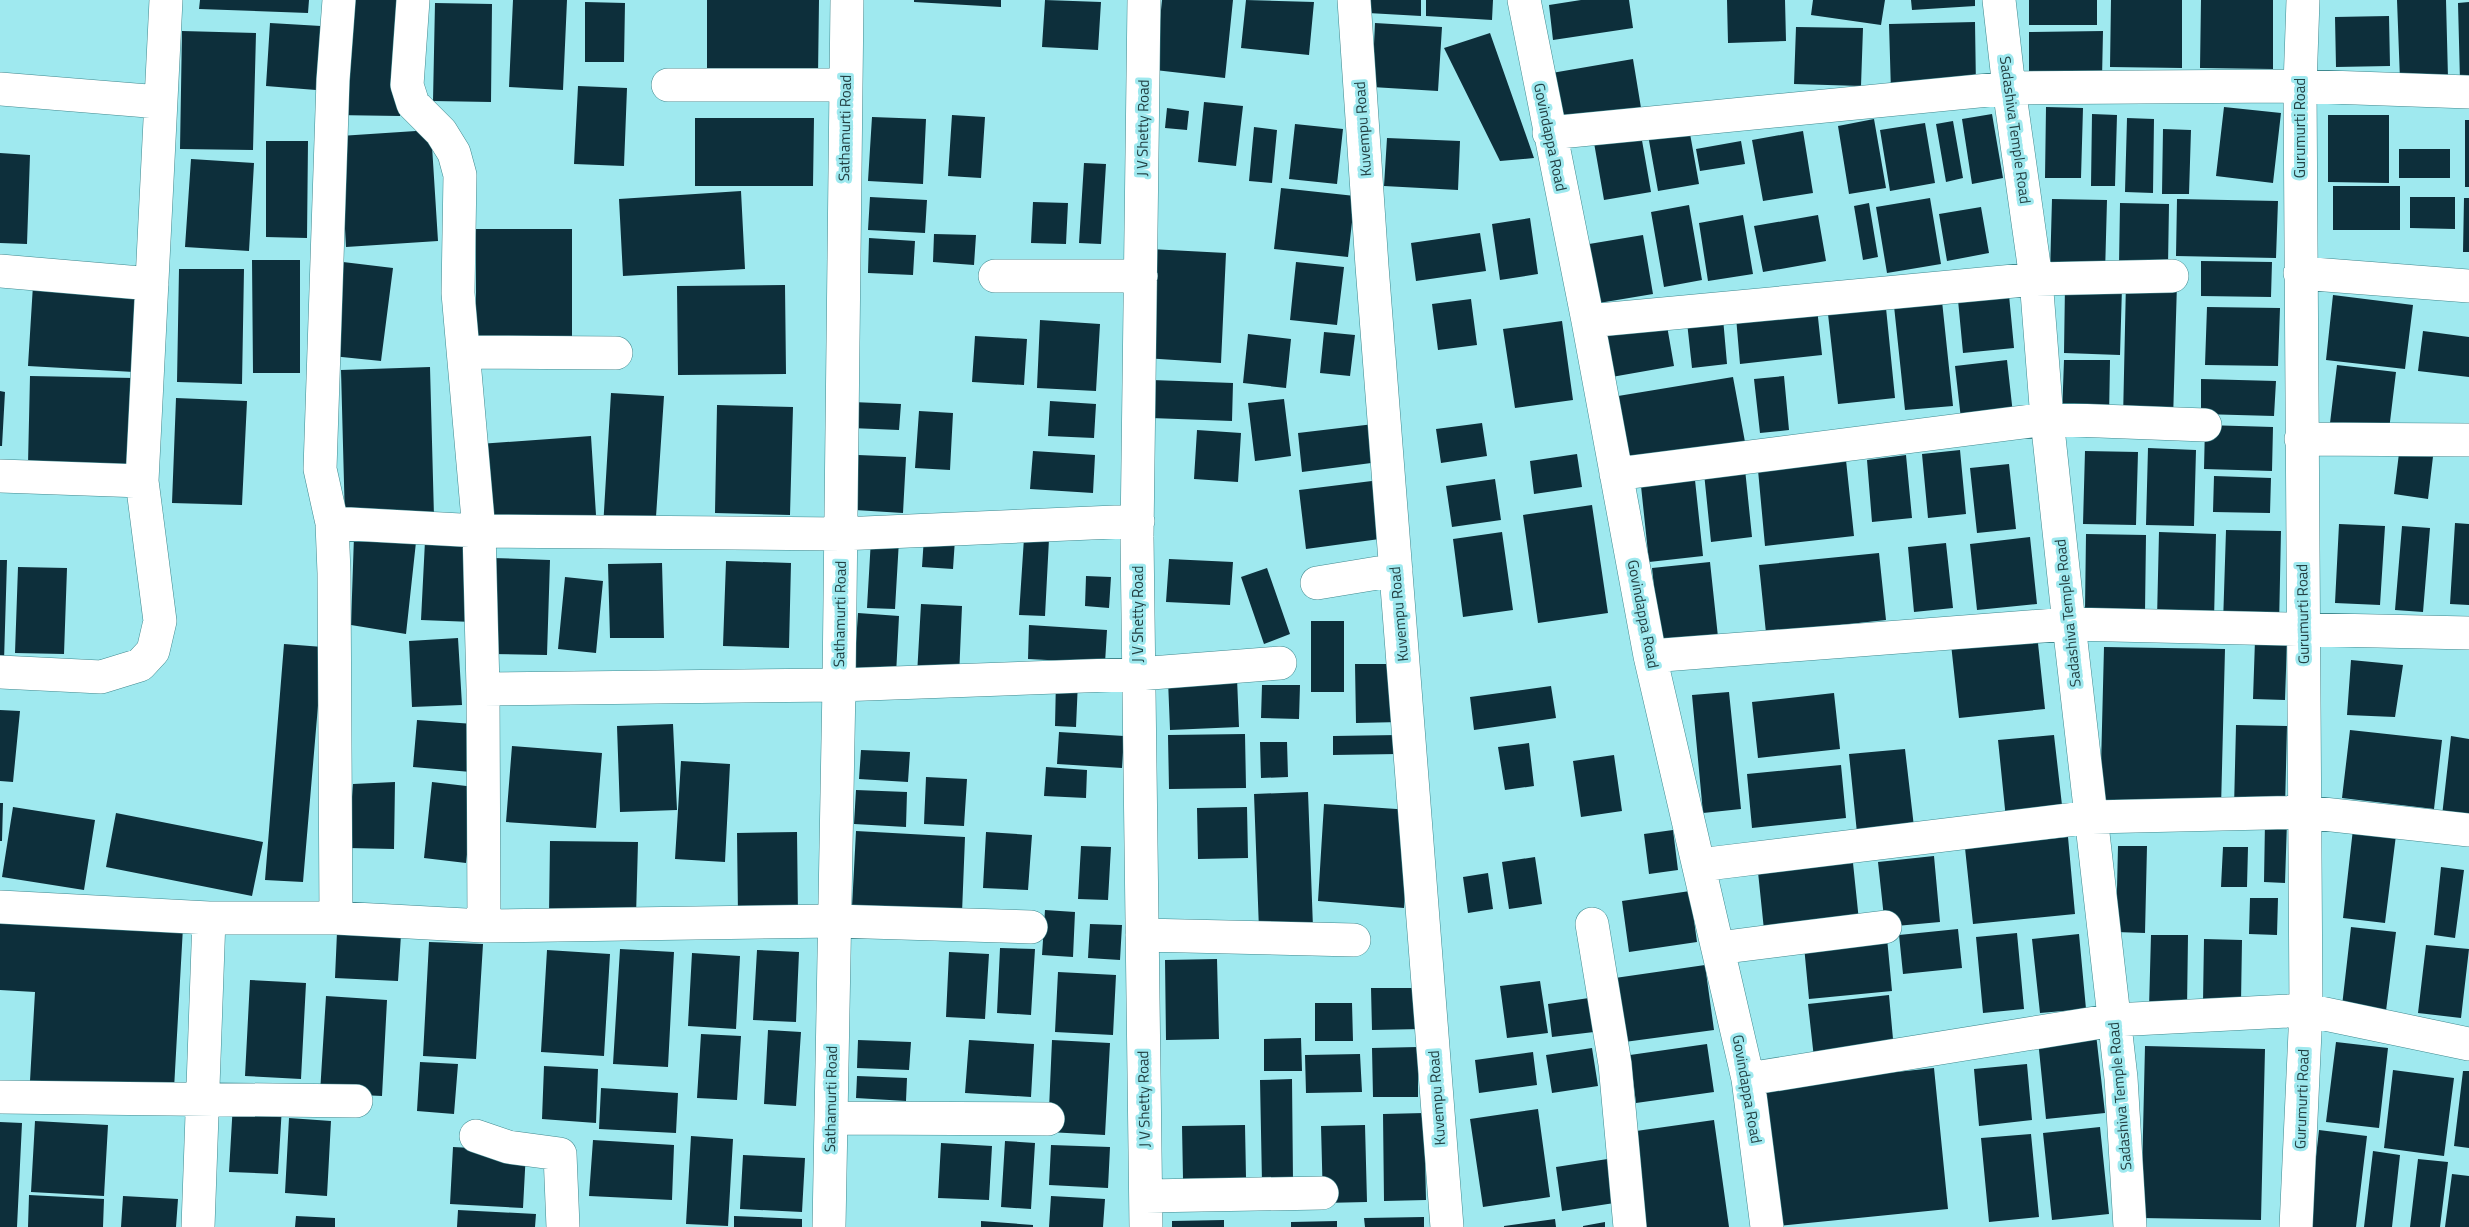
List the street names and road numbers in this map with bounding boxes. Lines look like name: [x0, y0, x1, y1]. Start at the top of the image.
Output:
street label: Sadashiva Temple Road: [1994, 55, 2037, 205]
street label: Sathamurti Road: [832, 75, 857, 181]
street label: Gurumurti Road: [2288, 78, 2311, 178]
street label: J V Shetty Road: [1130, 79, 1155, 177]
street label: Kuvempu Road: [1348, 81, 1377, 177]
street label: Govindappa Road: [1528, 81, 1573, 193]
street label: Sadashiva Temple Road: [2048, 538, 2087, 688]
street label: Govindappa Road: [1622, 558, 1665, 670]
street label: Sathamurti Road: [827, 561, 852, 667]
street label: Gurumurti Road: [2290, 564, 2315, 664]
street label: J V Shetty Road: [1126, 566, 1149, 662]
street label: Kuvempu Road: [1383, 566, 1414, 662]
street label: Sadashiva Temple Road: [2102, 1021, 2137, 1171]
street label: Govindappa Road: [1727, 1033, 1768, 1145]
street label: Sathamurti Road: [818, 1046, 843, 1152]
street label: Gurumurti Road: [2288, 1048, 2315, 1150]
street label: J V Shetty Road: [1131, 1050, 1156, 1148]
street label: Kuvempu Road: [1422, 1050, 1451, 1146]

